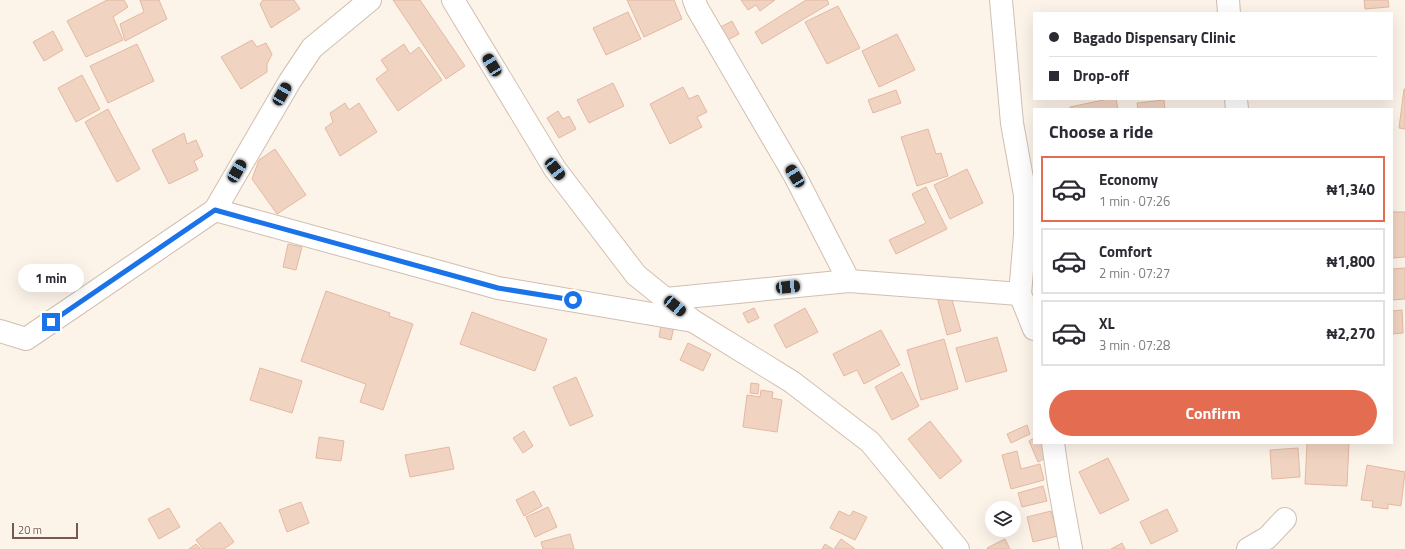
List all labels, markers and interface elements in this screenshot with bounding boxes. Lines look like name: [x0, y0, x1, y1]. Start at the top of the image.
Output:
text: Bagado Dispensary Clinic: [1073, 26, 1236, 49]
car: [481, 52, 503, 78]
text: Drop-off: [1073, 64, 1129, 87]
car: [271, 81, 293, 107]
text: Choose a ride: [1049, 118, 1153, 145]
car: [543, 156, 567, 182]
car: [226, 158, 248, 184]
car: [784, 163, 806, 189]
text: Economy: [1099, 168, 1158, 191]
icon: car: [1051, 171, 1087, 207]
text: ₦1,340: [1327, 178, 1375, 201]
text: 1 min · 07:26: [1099, 191, 1170, 211]
text: Comfort: [1099, 240, 1152, 263]
icon: car: [1051, 243, 1087, 279]
text: ₦1,800: [1327, 250, 1375, 273]
text: 2 min · 07:27: [1099, 263, 1170, 283]
callout: 1 min: [18, 264, 84, 292]
text: 1 min: [35, 268, 67, 288]
car: [775, 280, 801, 294]
route start: [564, 291, 582, 309]
car: [662, 294, 688, 318]
text: XL: [1099, 312, 1115, 335]
route end: [42, 313, 60, 331]
icon: car: [1051, 315, 1087, 351]
text: ₦2,270: [1327, 322, 1375, 345]
text: 3 min · 07:28: [1099, 335, 1170, 355]
button: Confirm: [1049, 390, 1377, 436]
map controls: [985, 501, 1021, 537]
button: layers: [985, 501, 1021, 537]
scale bar: [12, 521, 78, 540]
text: 20 m: [18, 522, 42, 538]

